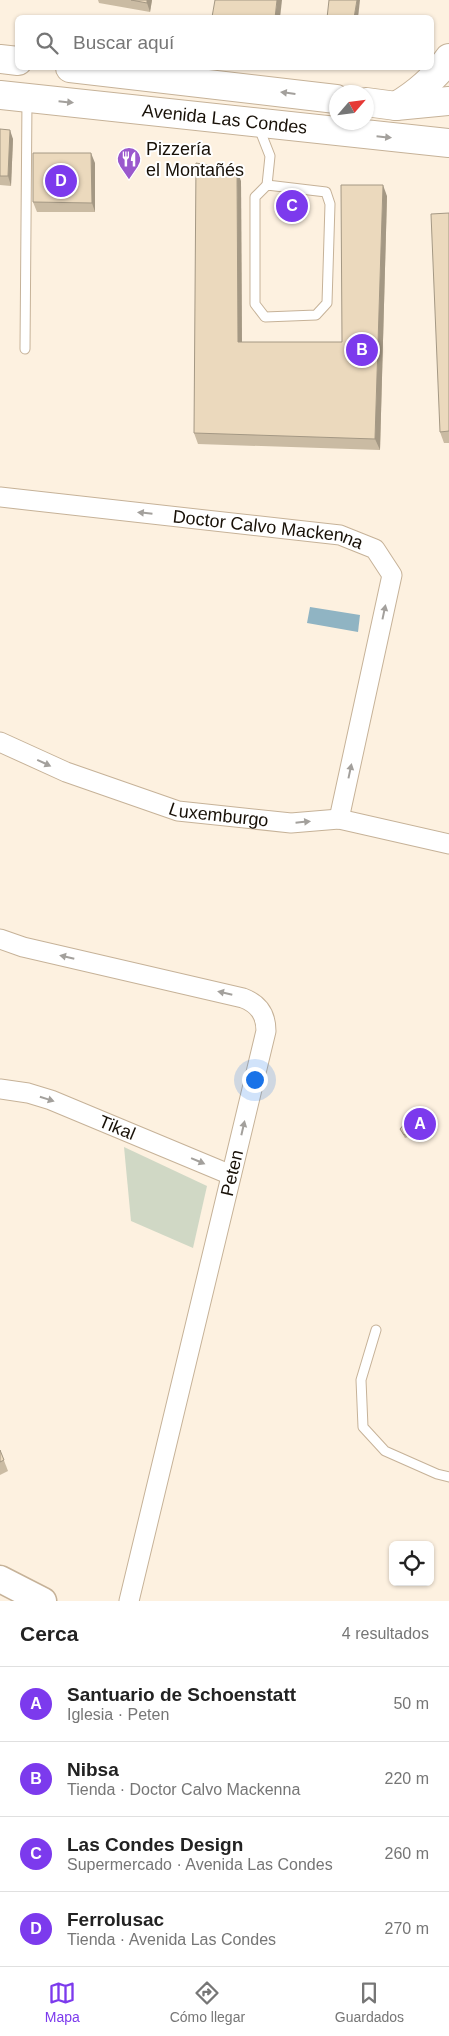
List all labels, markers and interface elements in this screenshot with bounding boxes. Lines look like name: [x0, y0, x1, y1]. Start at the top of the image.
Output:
search box: [15, 15, 434, 70]
icon: search: [33, 29, 61, 57]
text: Buscar aquí: [73, 32, 174, 53]
north arrow: [329, 85, 374, 130]
one-way arrow: [280, 89, 296, 97]
one-way arrow: [58, 98, 74, 106]
street label: Avenida Las Condes: [141, 100, 308, 138]
one-way arrow: [376, 133, 392, 141]
place label: Pizzería el Montañés: [146, 139, 244, 180]
restaurant icon: Pizzería el Montañés: [116, 146, 142, 180]
pin: D: [45, 162, 77, 200]
pin: C: [276, 187, 308, 225]
pin: B: [346, 331, 378, 369]
street label: Doctor Calvo Mackenna: [172, 506, 367, 554]
one-way arrow: [137, 509, 153, 517]
one-way arrow: [380, 605, 388, 620]
one-way arrow: [37, 759, 51, 767]
one-way arrow: [346, 762, 354, 778]
street label: Luxemburgo: [166, 799, 270, 831]
one-way arrow: [295, 818, 311, 826]
one-way arrow: [59, 953, 74, 961]
one-way arrow: [217, 989, 232, 997]
your location: [242, 1067, 268, 1093]
one-way arrow: [40, 1096, 55, 1103]
pin: A: [404, 1105, 436, 1143]
street label: Tikal: [96, 1111, 138, 1144]
one-way arrow: [239, 1121, 247, 1136]
street label: Peten: [217, 1148, 247, 1198]
one-way arrow: [190, 1158, 205, 1166]
map controls: [389, 1541, 434, 1586]
button: locate: [389, 1541, 434, 1586]
text: Cerca: [20, 1622, 78, 1645]
text: 4 resultados: [342, 1625, 429, 1642]
text: Santuario de Schoenstatt: [67, 1684, 296, 1705]
text: A: [30, 1695, 42, 1712]
text: 50 m: [393, 1695, 429, 1712]
text: Iglesia · Peten: [67, 1706, 169, 1723]
text: Nibsa: [67, 1759, 119, 1780]
text: B: [30, 1770, 42, 1787]
text: 220 m: [385, 1770, 429, 1787]
text: Tienda · Doctor Calvo Mackenna: [67, 1781, 300, 1798]
text: Las Condes Design: [67, 1834, 243, 1855]
text: C: [30, 1845, 42, 1862]
text: 260 m: [385, 1845, 429, 1862]
text: Supermercado · Avenida Las Condes: [67, 1856, 333, 1873]
text: Ferrolusac: [67, 1909, 164, 1930]
text: D: [30, 1920, 42, 1937]
text: 270 m: [385, 1920, 429, 1937]
text: Tienda · Avenida Las Condes: [67, 1931, 276, 1948]
tab: Mapa: [45, 1979, 80, 2025]
tab: Cómo llegar: [170, 1979, 245, 2025]
tab: Guardados: [335, 1979, 404, 2025]

